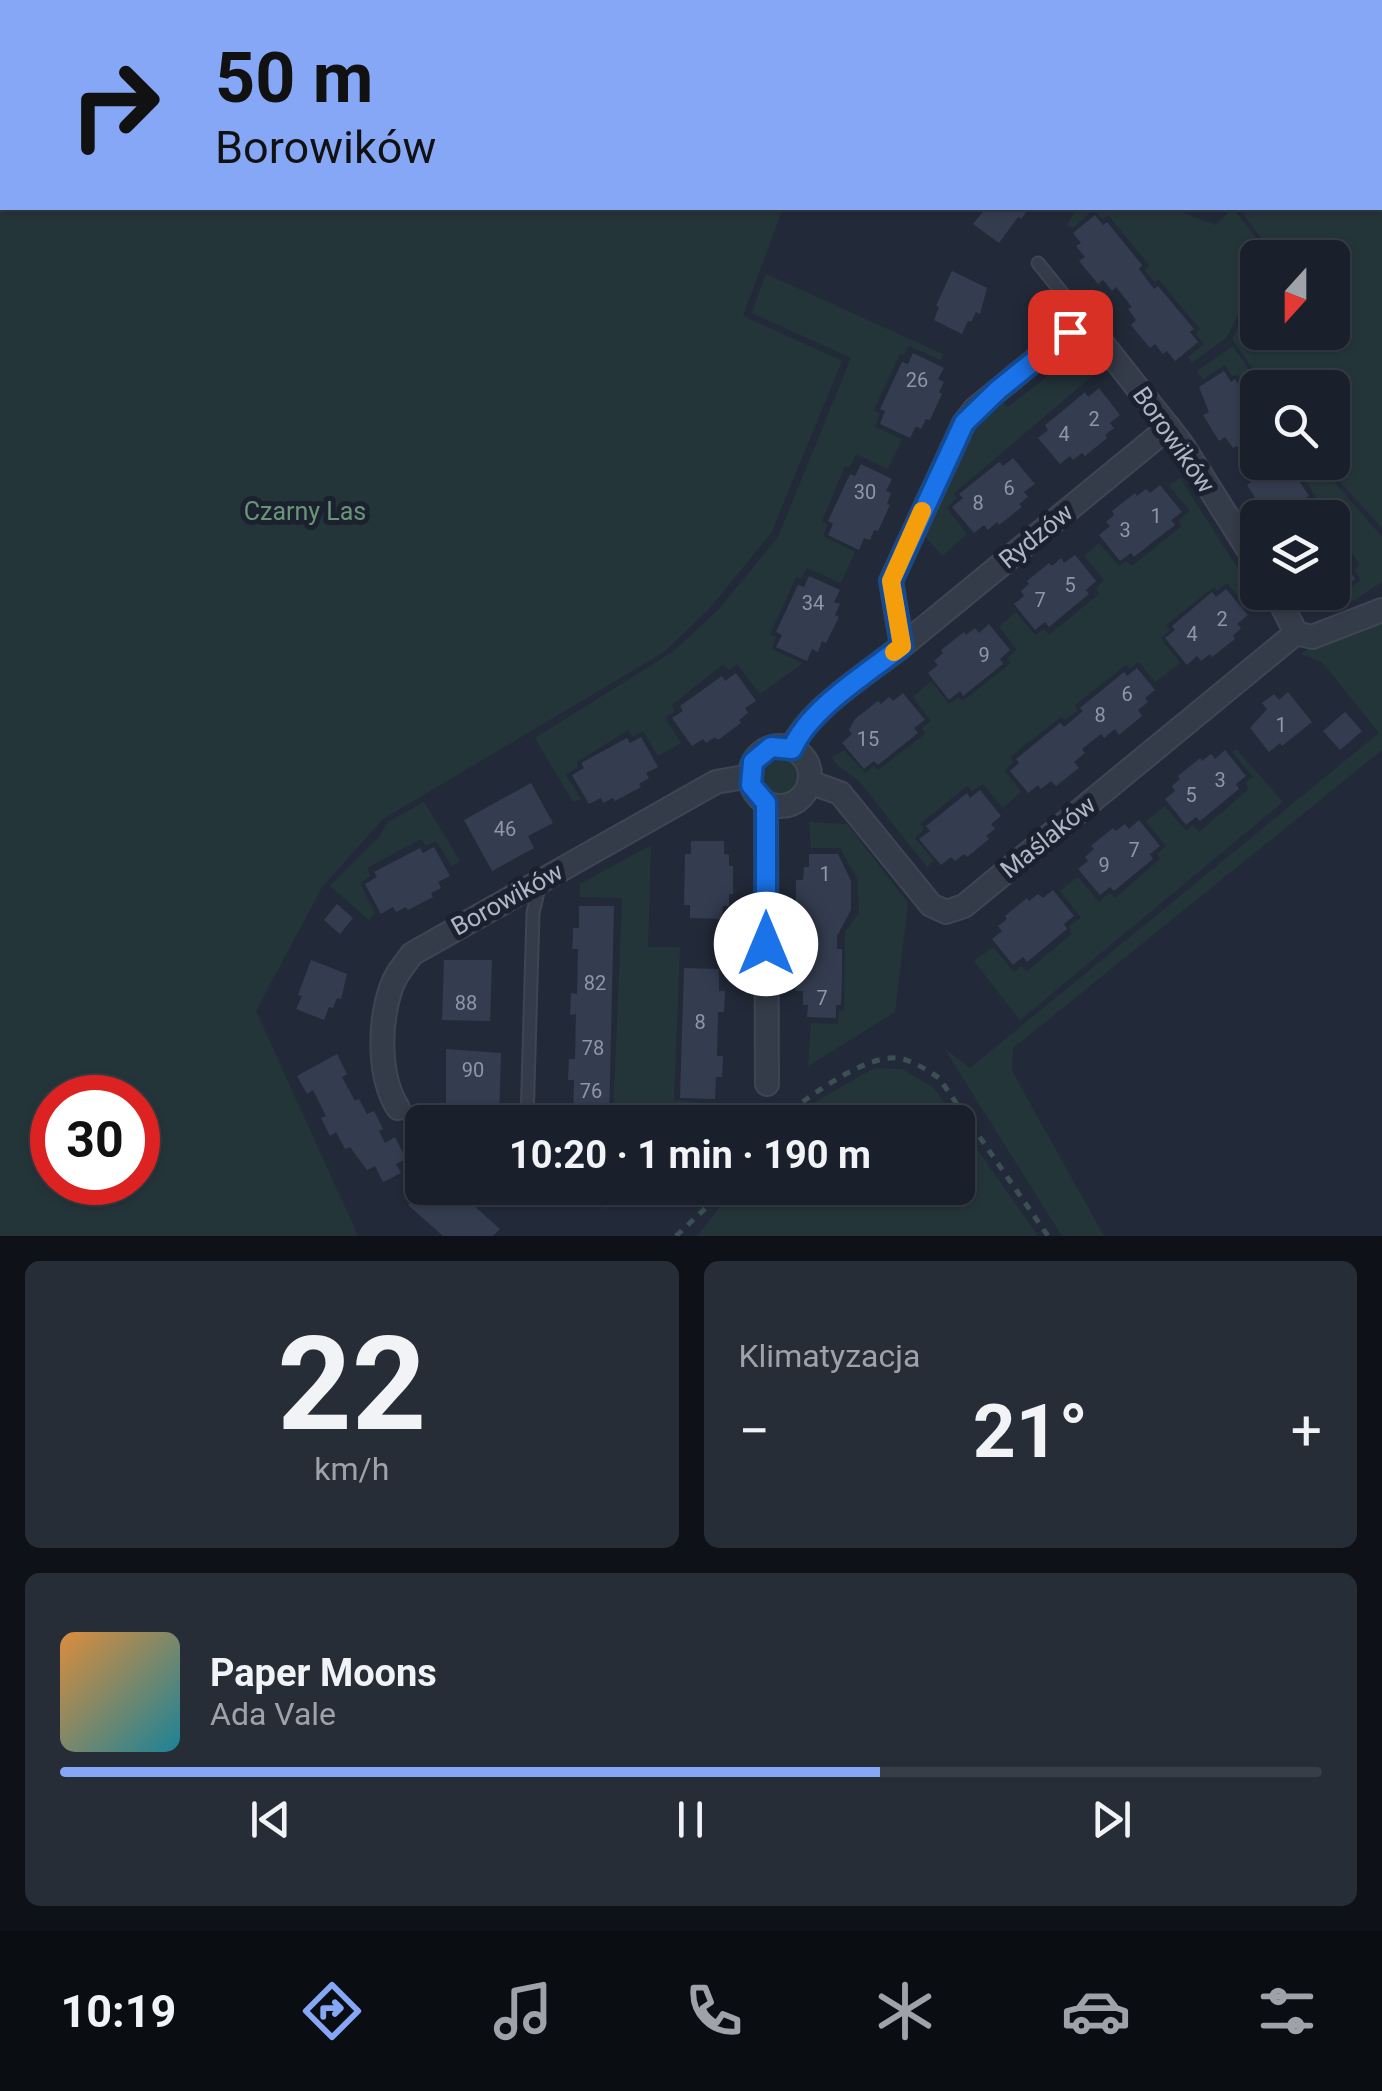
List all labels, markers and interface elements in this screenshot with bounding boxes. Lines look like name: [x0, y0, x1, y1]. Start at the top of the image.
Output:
text: 50 m: [215, 37, 373, 119]
icon: right: [50, 40, 180, 170]
text: Borowików: [215, 121, 436, 174]
north arrow: [1240, 240, 1350, 350]
map controls: [1240, 240, 1350, 610]
pin: [1028, 290, 1113, 375]
icon: arrive: [1043, 305, 1098, 360]
house number: 26: [906, 368, 928, 392]
button: search: [1240, 370, 1350, 480]
street label: Borowików: [1127, 381, 1221, 499]
house number: 2: [1088, 407, 1100, 431]
house number: 4: [1058, 422, 1070, 446]
house number: 6: [1003, 476, 1015, 500]
house number: 30: [854, 480, 876, 504]
house number: 8: [972, 491, 984, 515]
park label: Czarny Las: [244, 497, 366, 526]
street label: Rydzów: [993, 497, 1079, 574]
button: layers: [1240, 500, 1350, 610]
house number: 1: [1150, 504, 1162, 528]
house number: 3: [1119, 518, 1131, 542]
house number: 5: [1064, 573, 1076, 597]
house number: 7: [1034, 588, 1046, 612]
house number: 34: [802, 591, 824, 615]
house number: 2: [1216, 607, 1228, 631]
house number: 4: [1186, 622, 1198, 646]
house number: 9: [978, 643, 990, 667]
house number: 6: [1121, 682, 1133, 706]
house number: 8: [1094, 703, 1106, 727]
house number: 1: [1275, 713, 1287, 737]
house number: 15: [857, 727, 879, 751]
house number: 3: [1214, 768, 1226, 792]
house number: 5: [1185, 783, 1197, 807]
street label: Maślaków: [995, 790, 1101, 884]
house number: 46: [494, 817, 516, 841]
house number: 7: [1128, 838, 1140, 862]
house number: 9: [1098, 853, 1110, 877]
street label: Borowików: [446, 856, 568, 941]
house number: 1: [819, 862, 831, 886]
position arrow: [714, 892, 818, 996]
house number: 82: [584, 971, 606, 995]
house number: 7: [816, 986, 828, 1010]
house number: 88: [455, 991, 477, 1015]
house number: 8: [694, 1010, 706, 1034]
house number: 78: [582, 1036, 604, 1060]
house number: 90: [462, 1058, 484, 1082]
speed limit sign: 30: [30, 1075, 160, 1205]
house number: 76: [580, 1079, 602, 1103]
text: 10:20 · 1 min · 190 m: [509, 1133, 871, 1177]
text: 22: [277, 1308, 426, 1461]
text: Klimatyzacja: [739, 1337, 920, 1375]
text: 21°: [973, 1387, 1088, 1475]
text: −: [739, 1399, 770, 1463]
text: +: [1291, 1399, 1322, 1463]
text: km/h: [314, 1450, 389, 1488]
text: Paper Moons: [210, 1651, 437, 1695]
text: Ada Vale: [210, 1695, 336, 1733]
icon: previous: [243, 1792, 298, 1847]
icon: pause: [663, 1792, 718, 1847]
icon: next: [1084, 1792, 1139, 1847]
icon: directions: [297, 1976, 367, 2046]
icon: music: [488, 1976, 558, 2046]
icon: phone: [679, 1976, 749, 2046]
icon: climate: [870, 1976, 940, 2046]
icon: car: [1061, 1976, 1131, 2046]
icon: filters: [1252, 1976, 1322, 2046]
text: 10:19: [60, 1985, 176, 2038]

